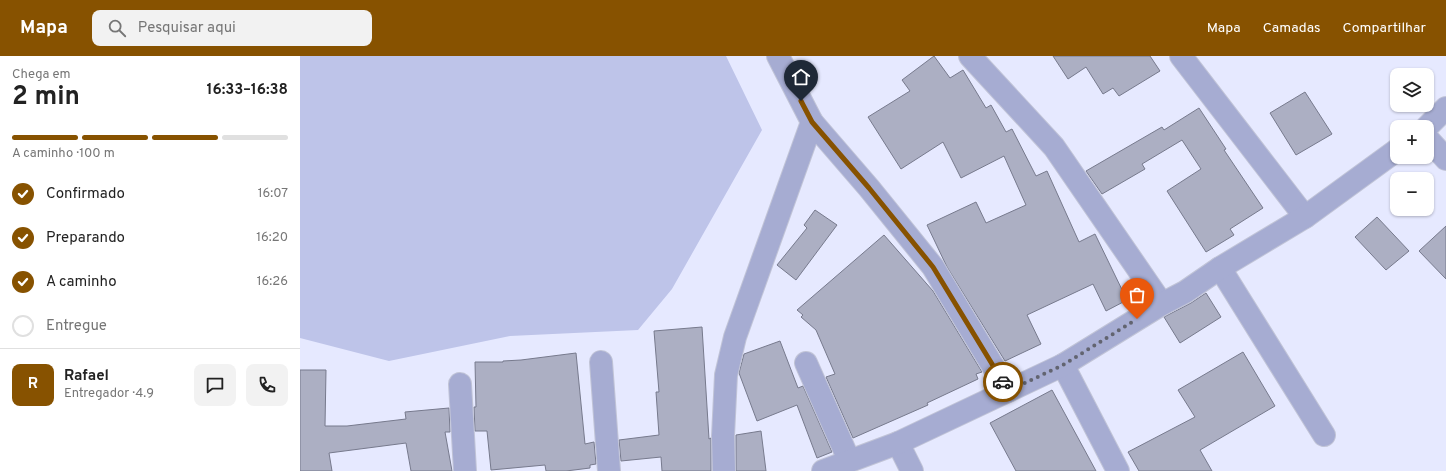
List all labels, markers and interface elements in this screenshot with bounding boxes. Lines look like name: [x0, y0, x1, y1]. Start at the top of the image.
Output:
search box: [92, 10, 372, 46]
text: Mapa: [20, 16, 68, 40]
icon: search: [106, 17, 128, 39]
text: Pesquisar aqui: [138, 19, 236, 38]
text: Mapa: [1207, 20, 1241, 37]
text: Camadas: [1263, 20, 1321, 37]
text: Compartilhar: [1343, 20, 1426, 37]
pin: [784, 60, 818, 101]
icon: home: [790, 66, 812, 88]
text: Chega em: [12, 67, 71, 83]
map controls: [1390, 68, 1434, 216]
button: layers: [1390, 68, 1434, 112]
text: 2 min: [12, 81, 80, 114]
text: 16:33–16:38: [206, 81, 288, 100]
button: +: [1390, 120, 1434, 164]
text: A caminho · 100 m: [12, 146, 115, 162]
button: −: [1390, 172, 1434, 216]
icon: check: [12, 183, 34, 205]
text: Confirmado: [46, 185, 125, 204]
text: 16:07: [258, 186, 288, 202]
icon: check: [12, 227, 34, 249]
text: Preparando: [46, 229, 125, 248]
text: 16:20: [256, 230, 288, 246]
icon: check: [12, 271, 34, 293]
text: A caminho: [46, 273, 117, 292]
text: 16:26: [257, 274, 288, 290]
pin: [1120, 278, 1154, 319]
icon: bag: [1126, 284, 1148, 306]
text: Entregue: [46, 317, 107, 336]
courier: [983, 362, 1023, 402]
button: chat: [194, 364, 236, 406]
button: phone: [246, 364, 288, 406]
text: Rafael: [64, 367, 109, 386]
icon: car: [992, 371, 1014, 393]
text: R: [28, 375, 38, 394]
text: Entregador · 4.9: [64, 386, 154, 402]

